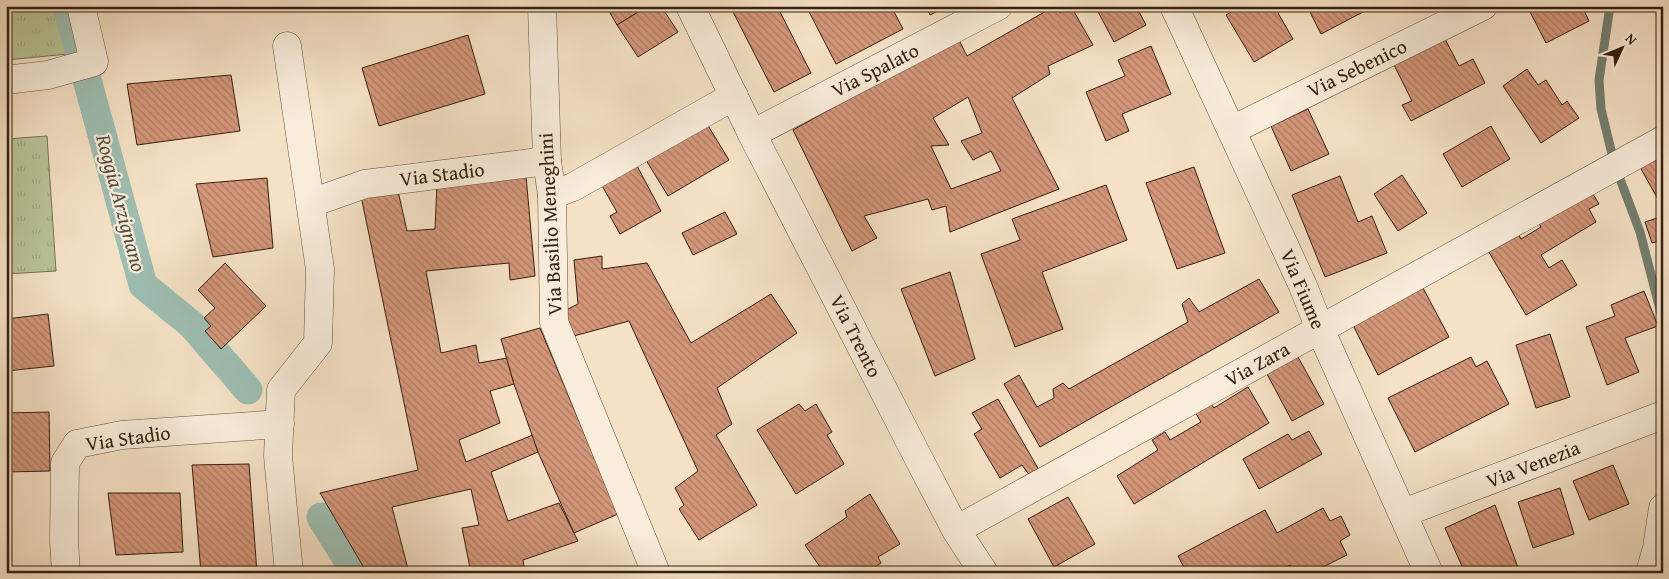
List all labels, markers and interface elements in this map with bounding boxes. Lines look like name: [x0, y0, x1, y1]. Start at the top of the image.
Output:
north arrow: [1596, 22, 1646, 72]
text: N: [1621, 29, 1642, 50]
street label: Via Sebenico: [1302, 31, 1411, 104]
street label: Via Spalato: [826, 35, 924, 104]
water label: Roggia Arzignano: [88, 130, 155, 275]
street label: Via Basilio Meneghini: [530, 132, 569, 316]
street label: Via Stadio: [398, 154, 486, 193]
street label: Via Fiume: [1274, 244, 1333, 333]
street label: Via Trento: [823, 289, 890, 382]
street label: Via Zara: [1219, 334, 1295, 393]
street label: Via Stadio: [84, 417, 172, 458]
street label: Via Venezia: [1482, 432, 1584, 495]

